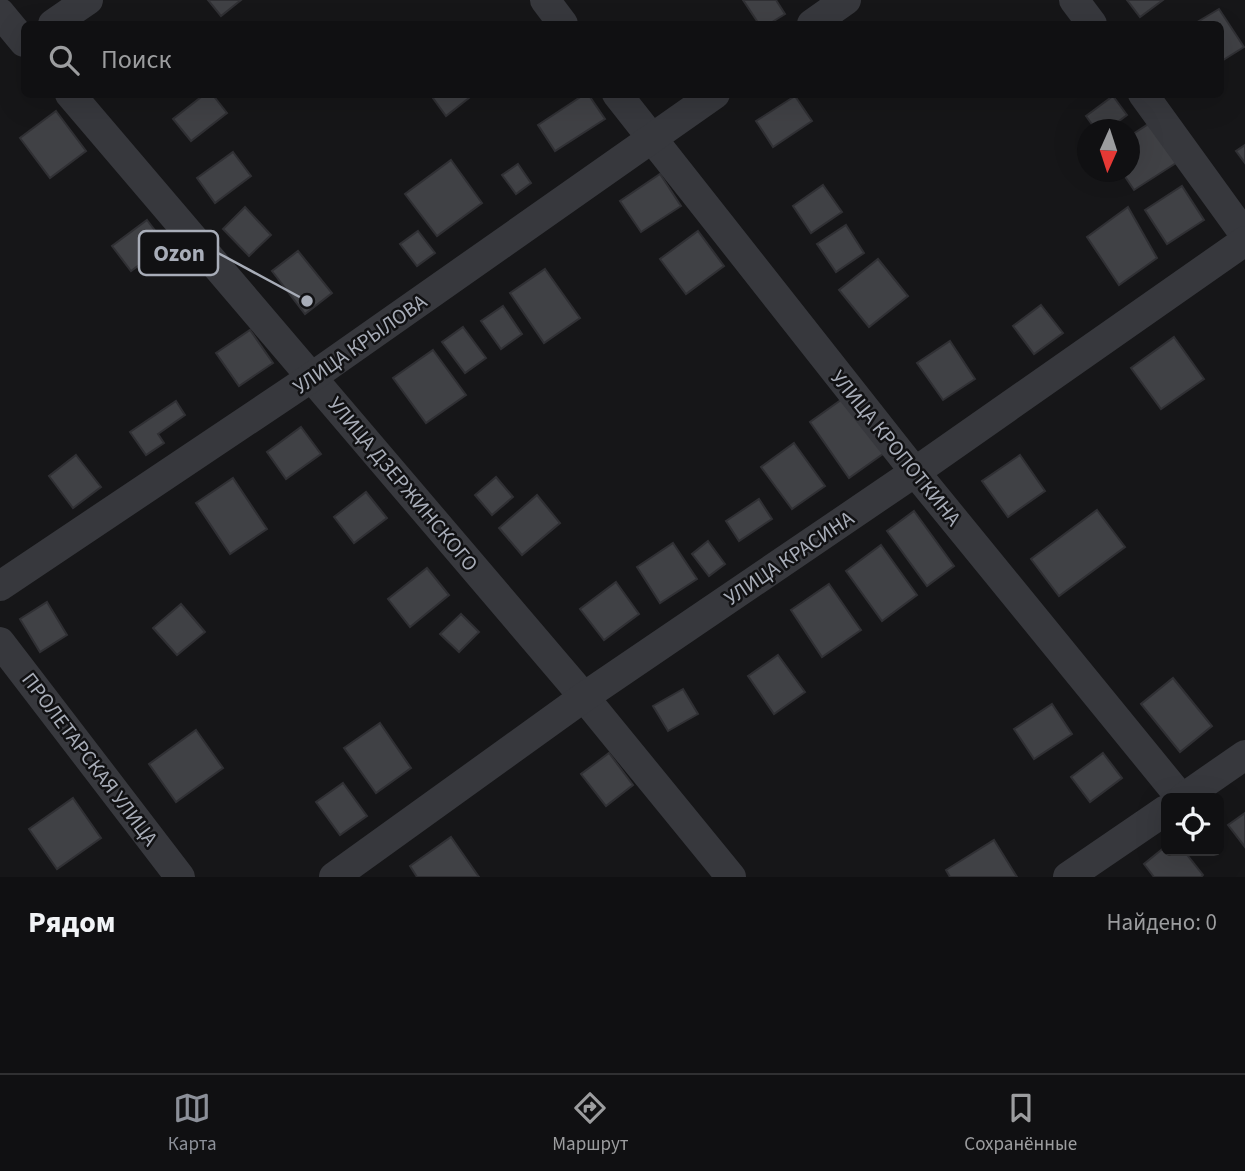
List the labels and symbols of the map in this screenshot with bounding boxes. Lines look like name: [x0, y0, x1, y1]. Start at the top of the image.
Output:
north arrow: [1077, 119, 1140, 182]
callout: Ozon: [139, 231, 218, 275]
text: Ozon: [153, 237, 205, 270]
street label: УЛИЦА КРЫЛОВА: [287, 286, 434, 401]
street label: УЛИЦА КРОПОТКИНА: [824, 364, 969, 533]
street label: УЛИЦА ДЗЕРЖИНСКОГО: [321, 390, 485, 578]
street label: УЛИЦА КРАСИНА: [718, 503, 860, 613]
street label: ПРОЛЕТАРСКАЯ УЛИЦА: [15, 666, 166, 853]

